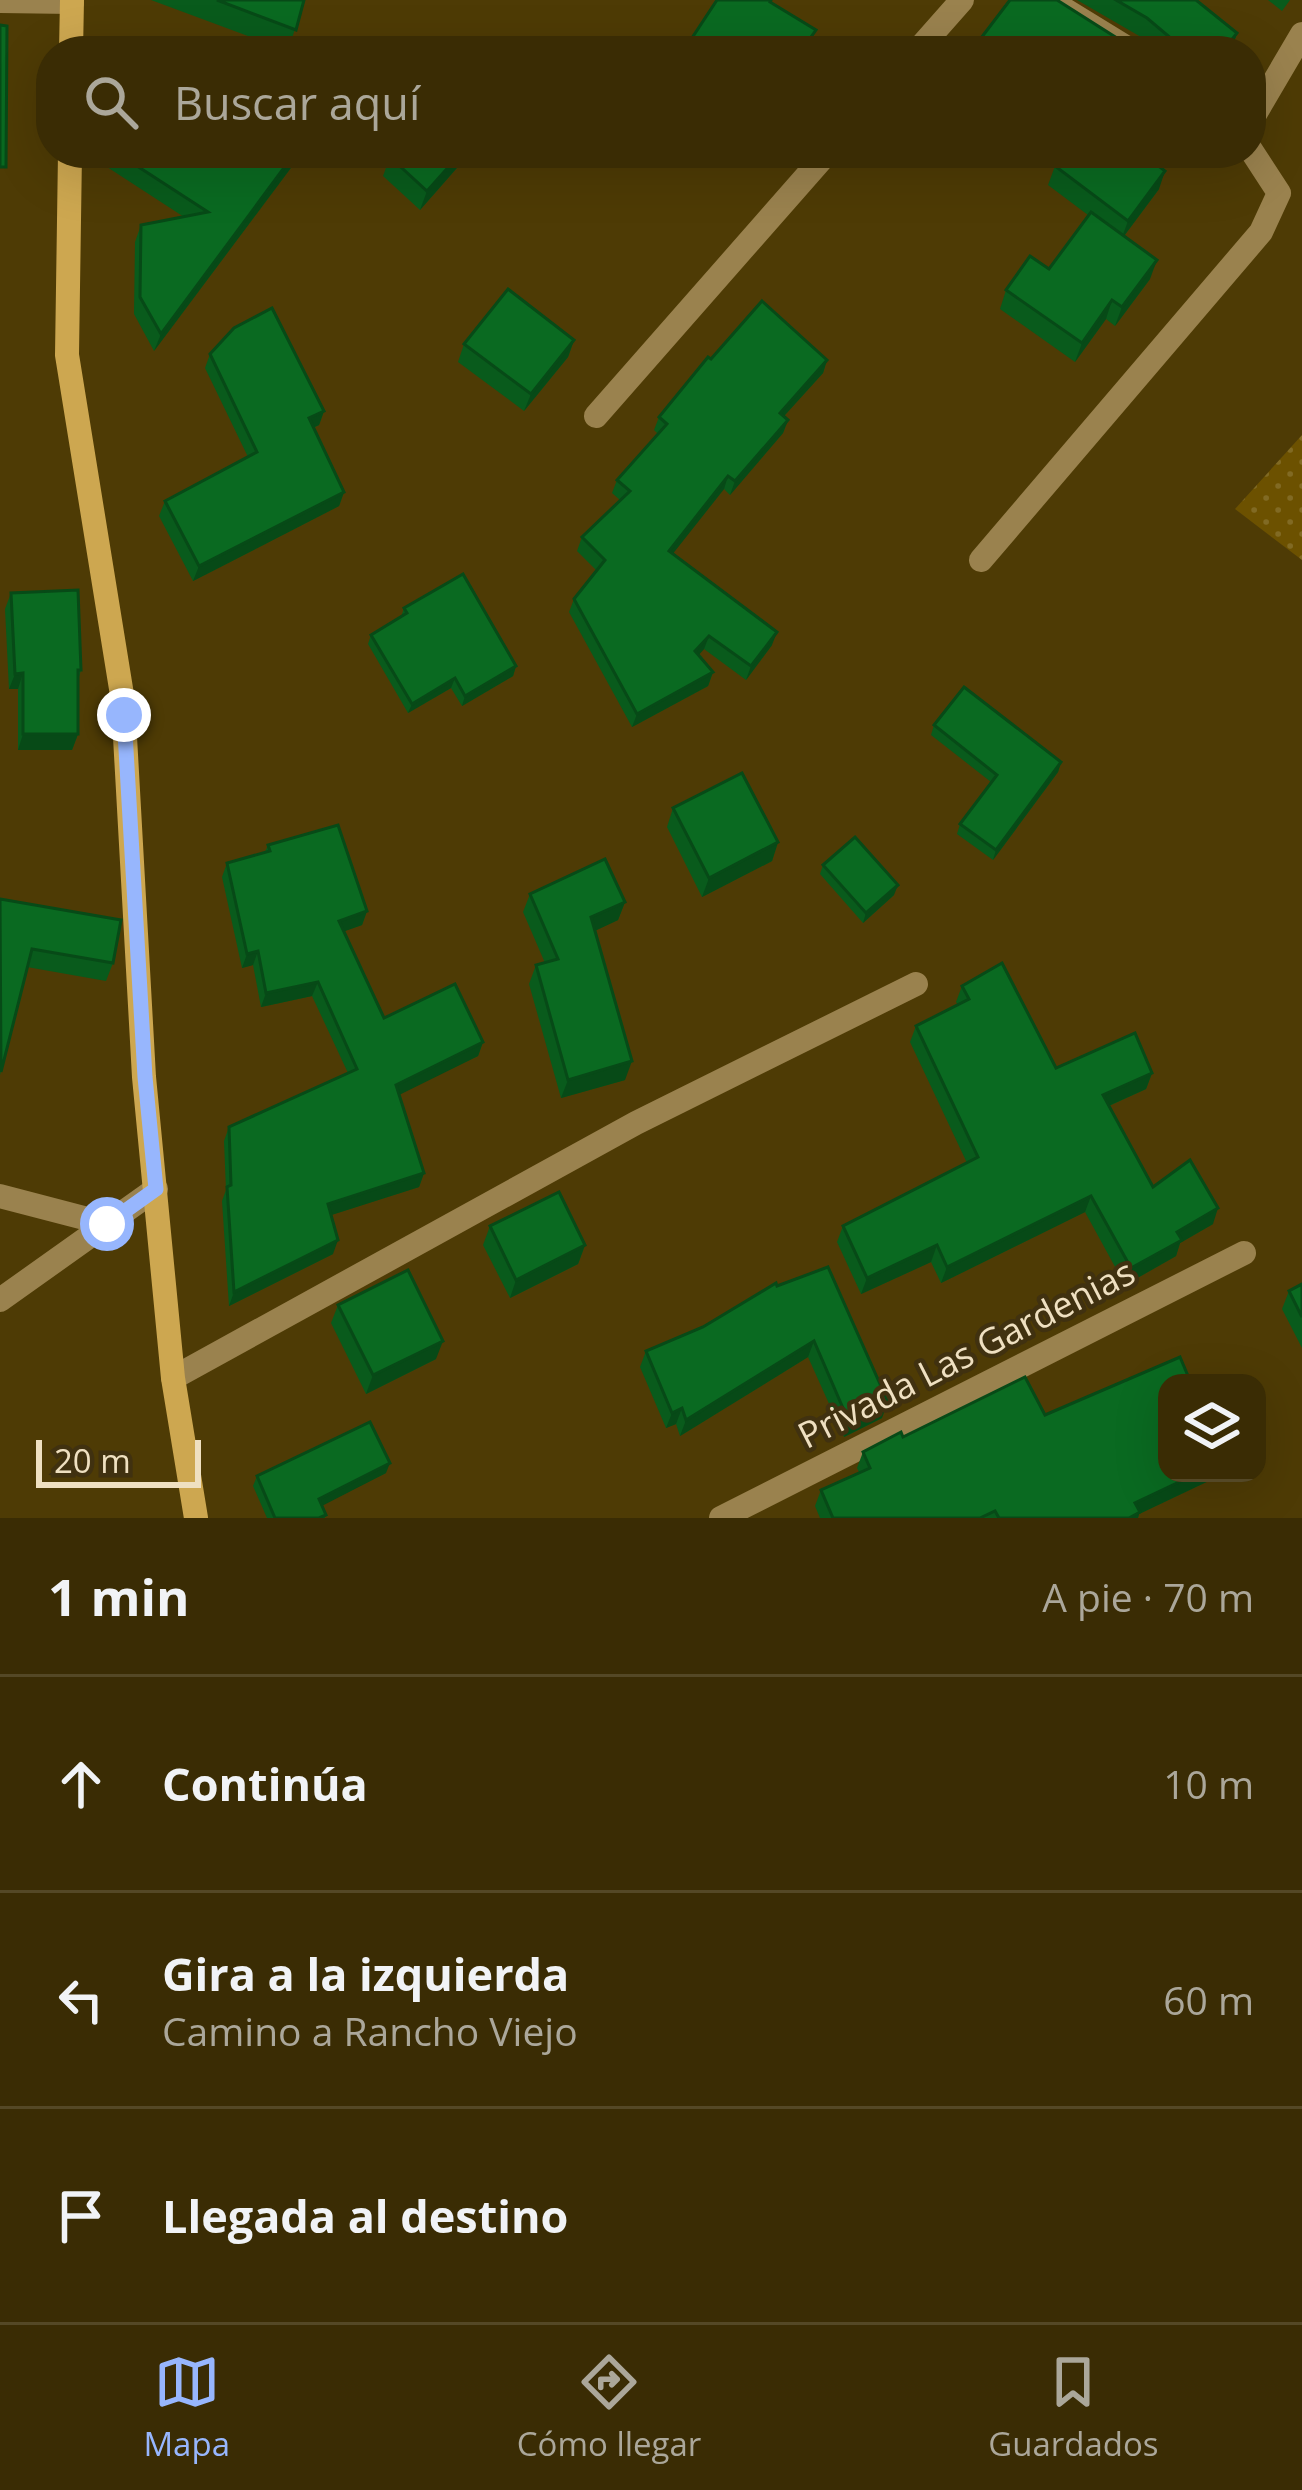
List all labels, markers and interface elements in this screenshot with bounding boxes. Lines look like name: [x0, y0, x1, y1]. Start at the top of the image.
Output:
search box: [36, 36, 1266, 168]
icon: search: [78, 69, 144, 135]
text: Buscar aquí: [174, 72, 420, 133]
route end: [97, 688, 151, 742]
route start: [80, 1197, 134, 1251]
street label: Privada Las Gardenias: [789, 1247, 1143, 1459]
map controls: [1158, 1374, 1266, 1482]
button: layers: [1158, 1374, 1266, 1482]
scale bar: [36, 1434, 201, 1487]
text: 20 m: [54, 1438, 131, 1483]
text: 1 min: [48, 1561, 190, 1631]
text: A pie · 70 m: [1042, 1570, 1254, 1623]
icon: ahead: [48, 1751, 114, 1817]
text: Continúa: [162, 1753, 368, 1814]
text: 10 m: [1163, 1757, 1254, 1810]
text: Gira a la izquierda: [162, 1943, 569, 2004]
icon: left: [48, 1967, 114, 2033]
text: 60 m: [1163, 1973, 1254, 2026]
text: Camino a Rancho Viejo: [162, 2004, 578, 2057]
icon: arrive: [48, 2183, 114, 2249]
text: Llegada al destino: [162, 2185, 568, 2246]
tab: Mapa: [143, 2349, 230, 2466]
tab: Cómo llegar: [517, 2349, 701, 2466]
tab: Guardados: [988, 2349, 1159, 2466]

